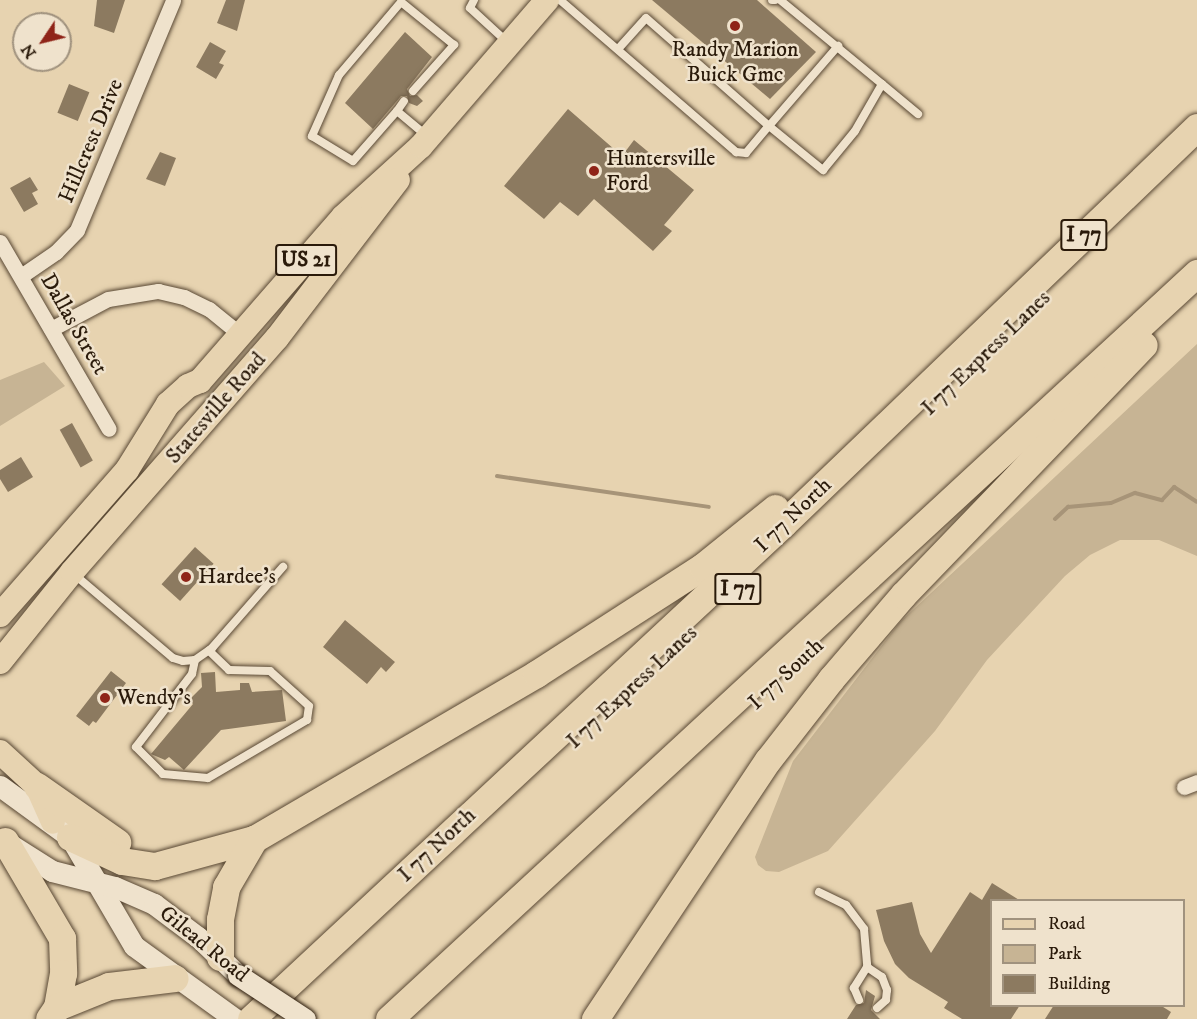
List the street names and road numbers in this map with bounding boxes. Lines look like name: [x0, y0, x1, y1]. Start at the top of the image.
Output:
street label: Hillcrest Drive: [53, 75, 129, 207]
road number: I 77: [1060, 217, 1108, 253]
road number: US 21: [274, 242, 338, 278]
street label: Dallas Street: [34, 269, 114, 379]
street label: I 77 Express Lanes: [916, 285, 1056, 421]
street label: Statesville Road: [160, 347, 272, 469]
street label: I 77 North: [749, 472, 837, 558]
road number: I 77: [714, 571, 762, 607]
street label: I 77 Express Lanes: [561, 620, 703, 754]
street label: I 77 South: [743, 633, 829, 715]
street label: I 77 North: [393, 802, 481, 888]
street label: Gilead Road: [154, 900, 254, 988]

